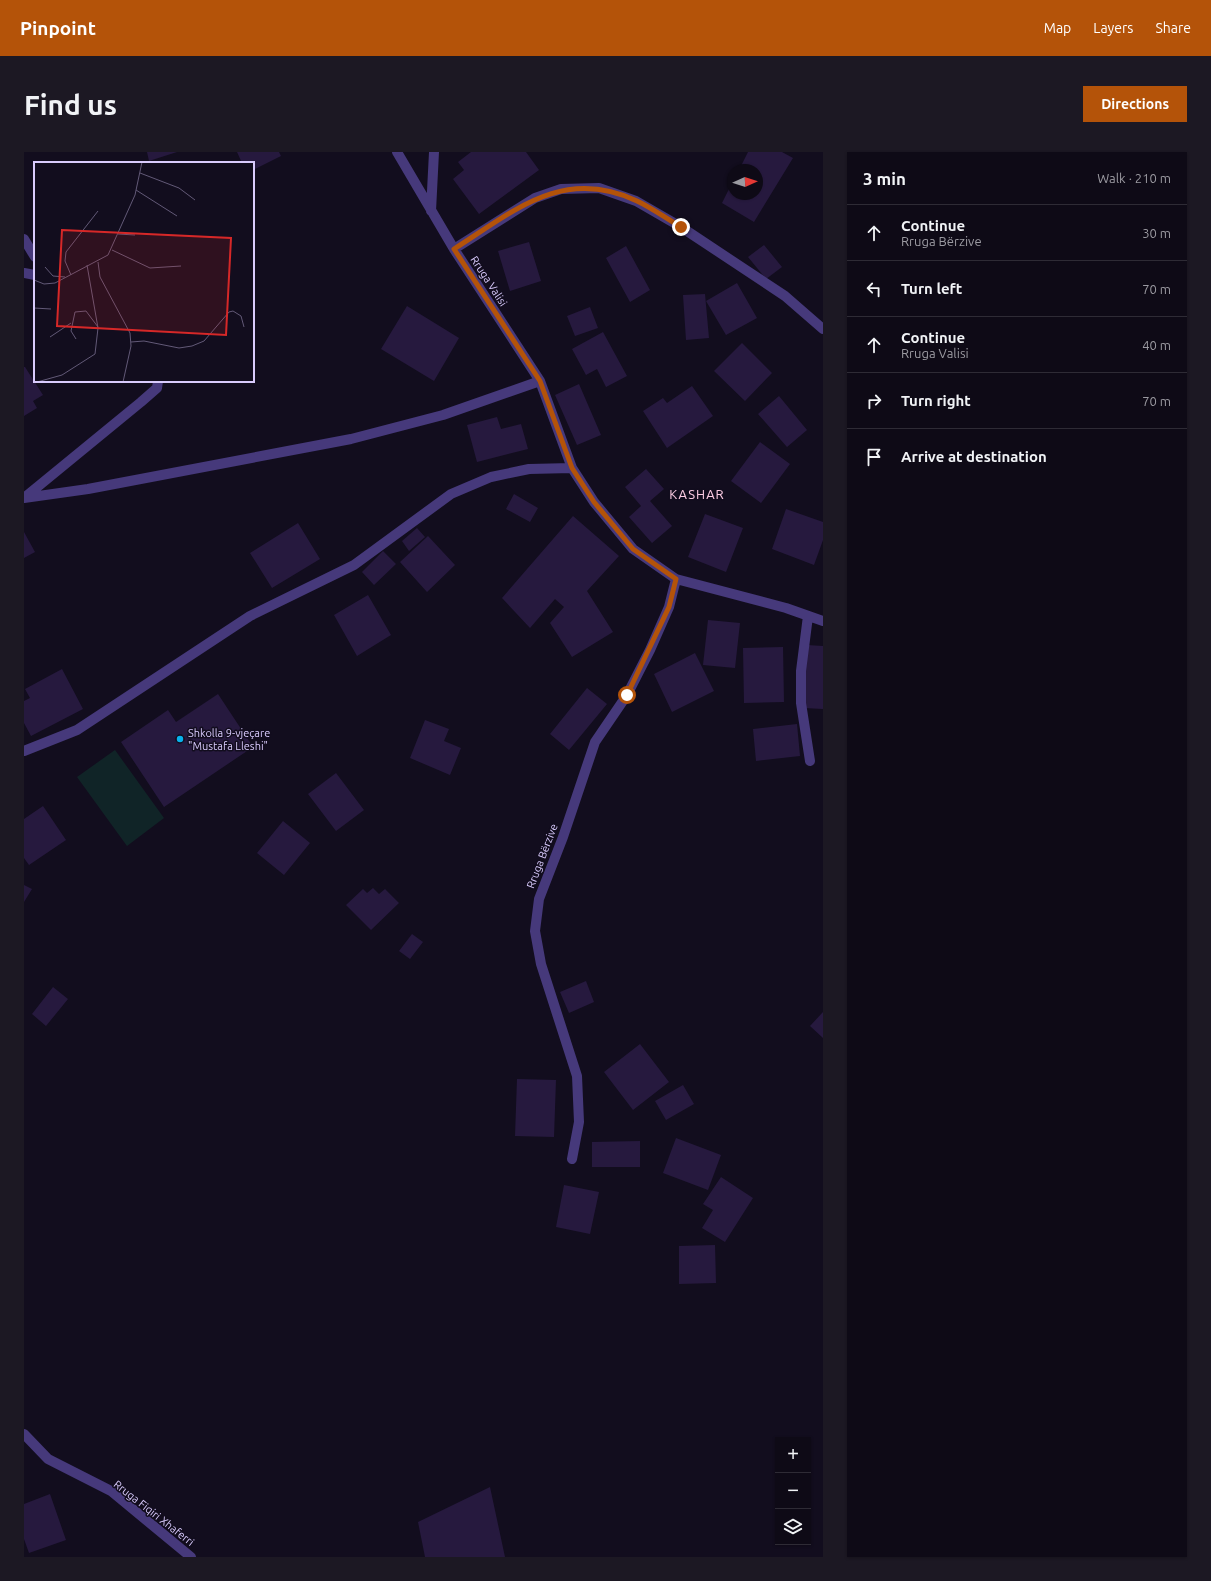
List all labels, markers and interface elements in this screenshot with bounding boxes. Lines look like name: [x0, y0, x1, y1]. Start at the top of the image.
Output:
text: Pinpoint: [20, 17, 96, 39]
text: Map: [1044, 20, 1071, 36]
text: Layers: [1093, 20, 1133, 36]
text: Share: [1155, 20, 1191, 36]
button: Directions: [1083, 86, 1187, 122]
text: Find us: [24, 89, 117, 120]
inset map: [34, 162, 254, 382]
north arrow: [727, 164, 763, 200]
text: 3 min: [863, 169, 906, 188]
text: Walk · 210 m: [1097, 171, 1171, 185]
text: Continue: [901, 217, 965, 234]
route end: [672, 218, 690, 236]
icon: ahead: [863, 222, 885, 244]
text: 30 m: [1142, 226, 1171, 240]
text: Rruga Bërzive: [901, 234, 982, 248]
street label: Rruga Valisi: [468, 254, 510, 308]
icon: left: [863, 278, 885, 300]
text: Turn left: [901, 280, 962, 297]
text: 70 m: [1142, 282, 1171, 296]
text: Continue: [901, 329, 965, 346]
icon: ahead: [863, 334, 885, 356]
text: 40 m: [1142, 338, 1171, 352]
text: Rruga Valisi: [901, 346, 969, 360]
icon: right: [863, 390, 885, 412]
text: Turn right: [901, 392, 971, 409]
text: 70 m: [1142, 394, 1171, 408]
icon: arrive: [863, 446, 885, 468]
text: Arrive at destination: [901, 448, 1047, 465]
district label: KASHAR: [669, 487, 725, 501]
route start: [618, 686, 636, 704]
place label: Shkolla 9-vjeçare "Mustafa Lleshi": [188, 727, 270, 752]
marker: Shkolla 9-vjeçare "Mustafa Lleshi": [175, 734, 185, 744]
street label: Rruga Bërzive: [524, 822, 560, 890]
map controls: [775, 1437, 811, 1545]
button: +: [775, 1437, 811, 1473]
button: −: [775, 1473, 811, 1509]
street label: Rruga Fiqiri Xhaferri: [111, 1478, 197, 1548]
button: layers: [775, 1509, 811, 1545]

